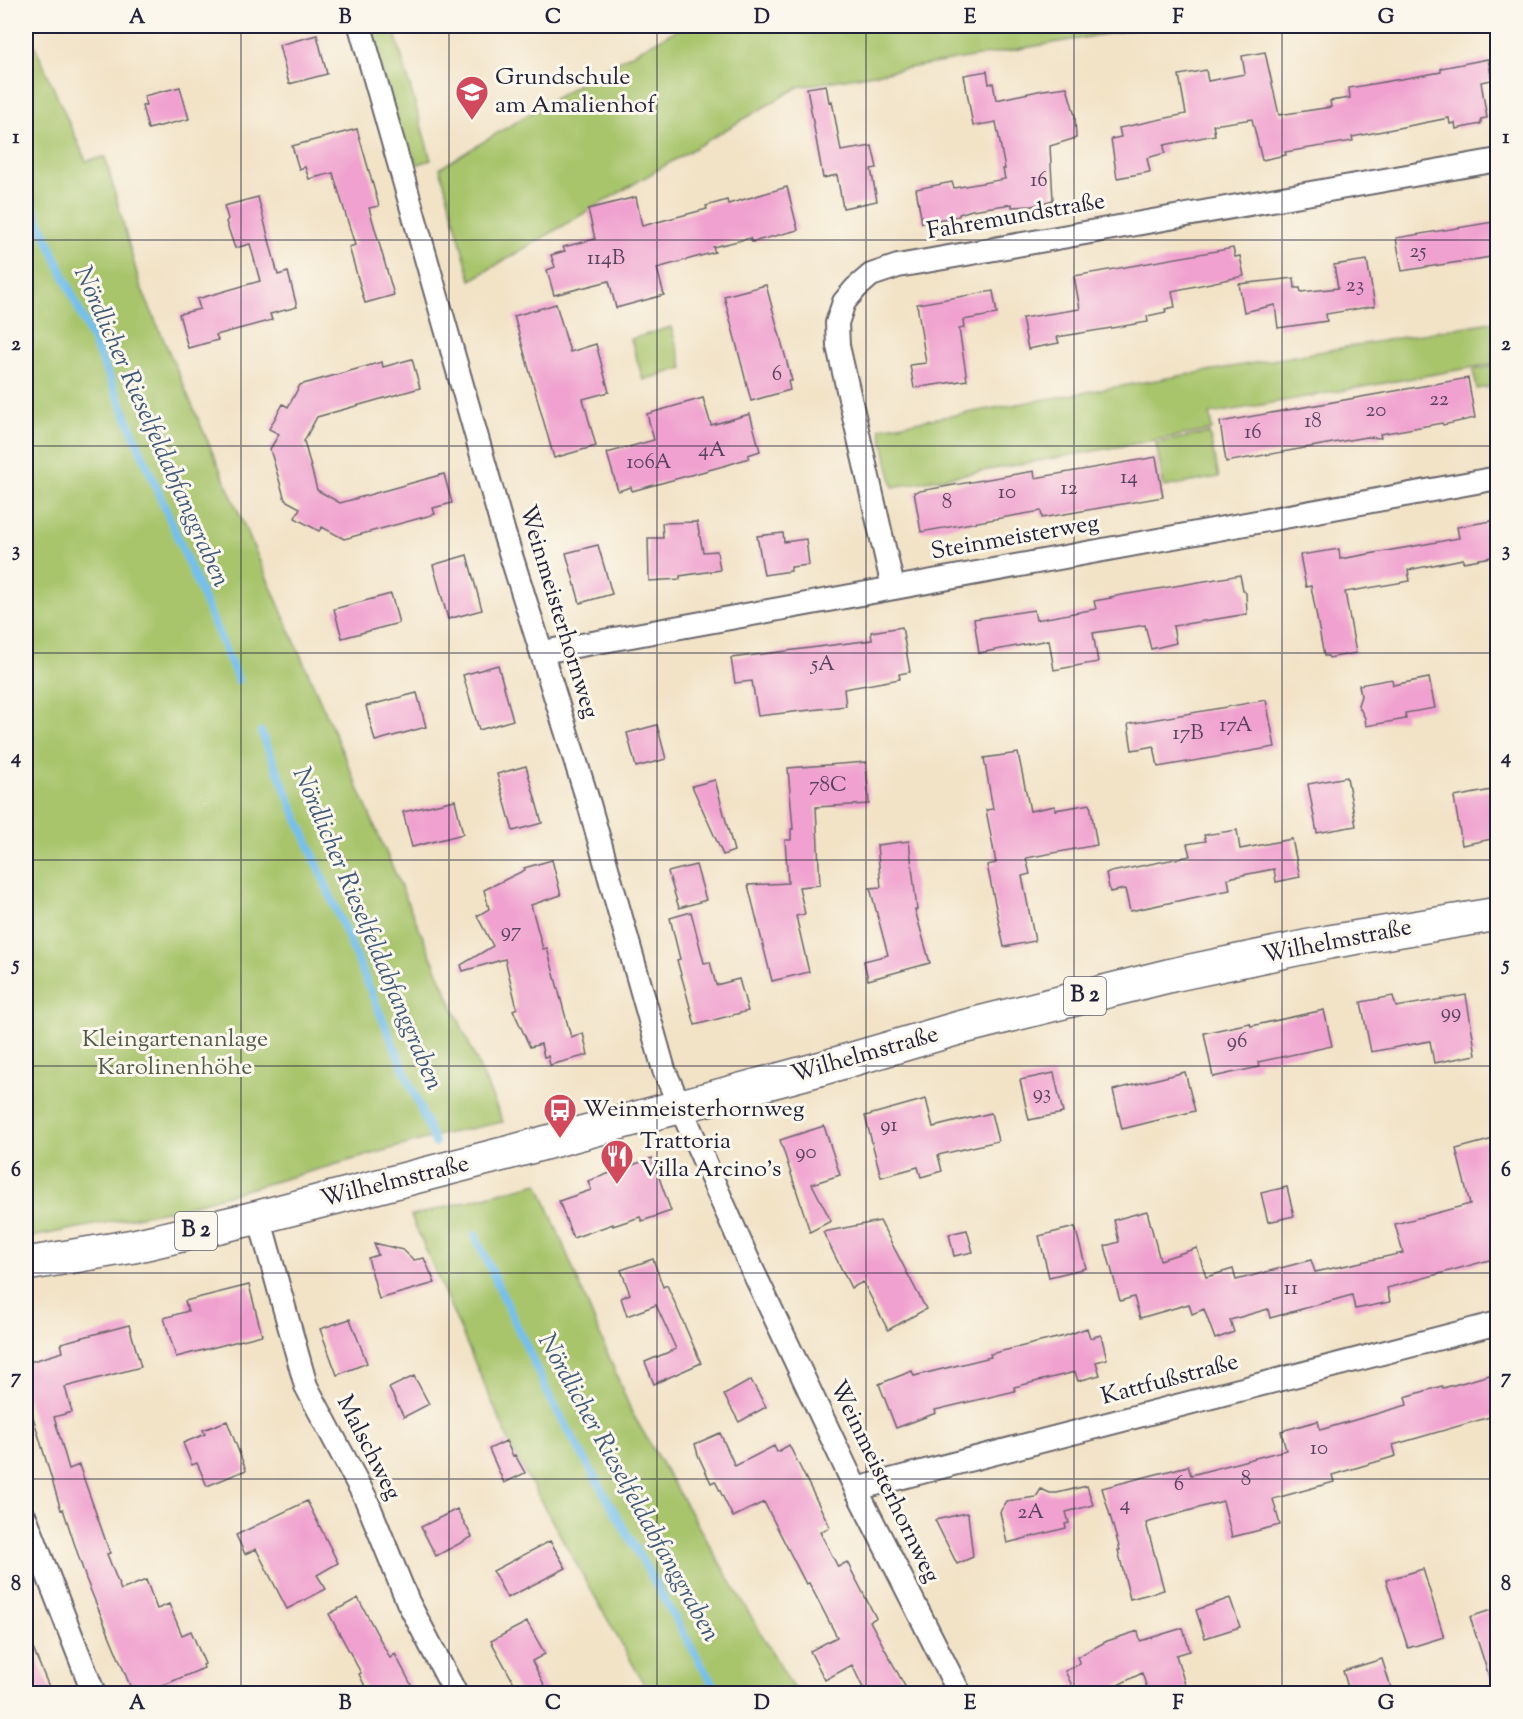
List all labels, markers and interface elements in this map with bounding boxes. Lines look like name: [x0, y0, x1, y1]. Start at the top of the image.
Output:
text: A: [129, 4, 146, 33]
text: B: [339, 4, 352, 33]
text: C: [545, 4, 561, 33]
text: D: [754, 4, 770, 33]
text: E: [964, 4, 977, 33]
text: F: [1172, 4, 1184, 33]
text: G: [1378, 4, 1395, 33]
place label: Grundschule am Amalienhof: [495, 61, 657, 123]
school or university icon: Grundschule am Amalienhof: [454, 74, 490, 121]
text: 1: [13, 124, 20, 153]
text: 1: [1503, 124, 1510, 153]
house number: 16: [1030, 166, 1048, 196]
street label: Fahremundstraße: [924, 185, 1108, 249]
house number: 25: [1409, 237, 1427, 267]
house number: 114B: [587, 244, 625, 274]
water label: Nördlicher Rieselfeldabfanggraben: [63, 261, 239, 594]
house number: 23: [1346, 271, 1364, 301]
text: 2: [11, 331, 21, 360]
text: 2: [1501, 331, 1511, 360]
house number: 6: [772, 360, 782, 390]
house number: 22: [1429, 385, 1449, 415]
house number: 20: [1366, 396, 1386, 426]
house number: 18: [1304, 407, 1322, 437]
house number: 16: [1244, 418, 1262, 448]
house number: 4A: [698, 436, 726, 466]
house number: 106A: [626, 448, 672, 478]
house number: 14: [1120, 463, 1138, 493]
house number: 12: [1061, 474, 1078, 504]
house number: 10: [998, 478, 1016, 508]
house number: 8: [942, 488, 952, 518]
street label: Weinmeisterhornweg: [509, 501, 607, 723]
street label: Steinmeisterweg: [928, 506, 1102, 570]
text: 3: [12, 537, 20, 566]
text: 3: [1502, 537, 1510, 566]
house number: 5A: [810, 650, 835, 680]
house number: 17A: [1219, 711, 1253, 741]
house number: 17B: [1173, 719, 1203, 749]
text: 4: [10, 744, 21, 773]
text: 4: [1500, 744, 1511, 773]
water label: Nördlicher Rieselfeldabfanggraben: [282, 762, 452, 1097]
house number: 78C: [809, 771, 847, 801]
street label: Wilhelmstraße: [1259, 911, 1415, 973]
house number: 97: [501, 917, 522, 947]
text: 5: [11, 951, 20, 980]
text: 5: [1501, 951, 1510, 980]
road number: B 2: [1064, 977, 1106, 1015]
house number: 99: [1441, 998, 1461, 1028]
street label: Wilhelmstraße: [787, 1018, 943, 1092]
park label: Kleingartenanlage Karolinenhöhe: [82, 1023, 268, 1085]
house number: 96: [1227, 1027, 1247, 1057]
house number: 93: [1033, 1079, 1051, 1109]
bus stop icon: Weinmeisterhornweg: [542, 1092, 578, 1139]
place label: Weinmeisterhornweg: [583, 1093, 805, 1127]
house number: 91: [880, 1111, 898, 1141]
place label: Trattoria Villa Arcino's: [640, 1125, 781, 1187]
restaurant icon: Trattoria Villa Arcino's: [599, 1138, 635, 1185]
house number: 90: [795, 1138, 817, 1168]
street label: Wilhelmstraße: [317, 1147, 473, 1217]
text: 6: [11, 1157, 21, 1186]
text: 6: [1501, 1157, 1511, 1186]
road number: B 2: [175, 1212, 217, 1250]
house number: 11: [1284, 1274, 1298, 1304]
water label: Nördlicher Rieselfeldabfanggraben: [528, 1327, 729, 1649]
street label: Kattfußstraße: [1098, 1345, 1242, 1415]
text: 7: [11, 1364, 22, 1393]
text: 7: [1501, 1364, 1512, 1393]
street label: Weinmeisterhornweg: [820, 1375, 948, 1589]
street label: Malschweg: [327, 1390, 409, 1507]
house number: 10: [1310, 1434, 1328, 1464]
house number: 8: [1241, 1465, 1251, 1495]
house number: 6: [1174, 1470, 1184, 1500]
house number: 4: [1120, 1490, 1130, 1520]
house number: 2A: [1018, 1498, 1044, 1528]
text: 8: [11, 1571, 21, 1600]
text: 8: [1501, 1571, 1511, 1600]
text: A: [129, 1690, 146, 1719]
text: B: [339, 1690, 352, 1719]
text: C: [545, 1690, 561, 1719]
text: D: [754, 1690, 770, 1719]
text: E: [964, 1690, 977, 1719]
text: F: [1172, 1690, 1184, 1719]
text: G: [1378, 1690, 1395, 1719]

